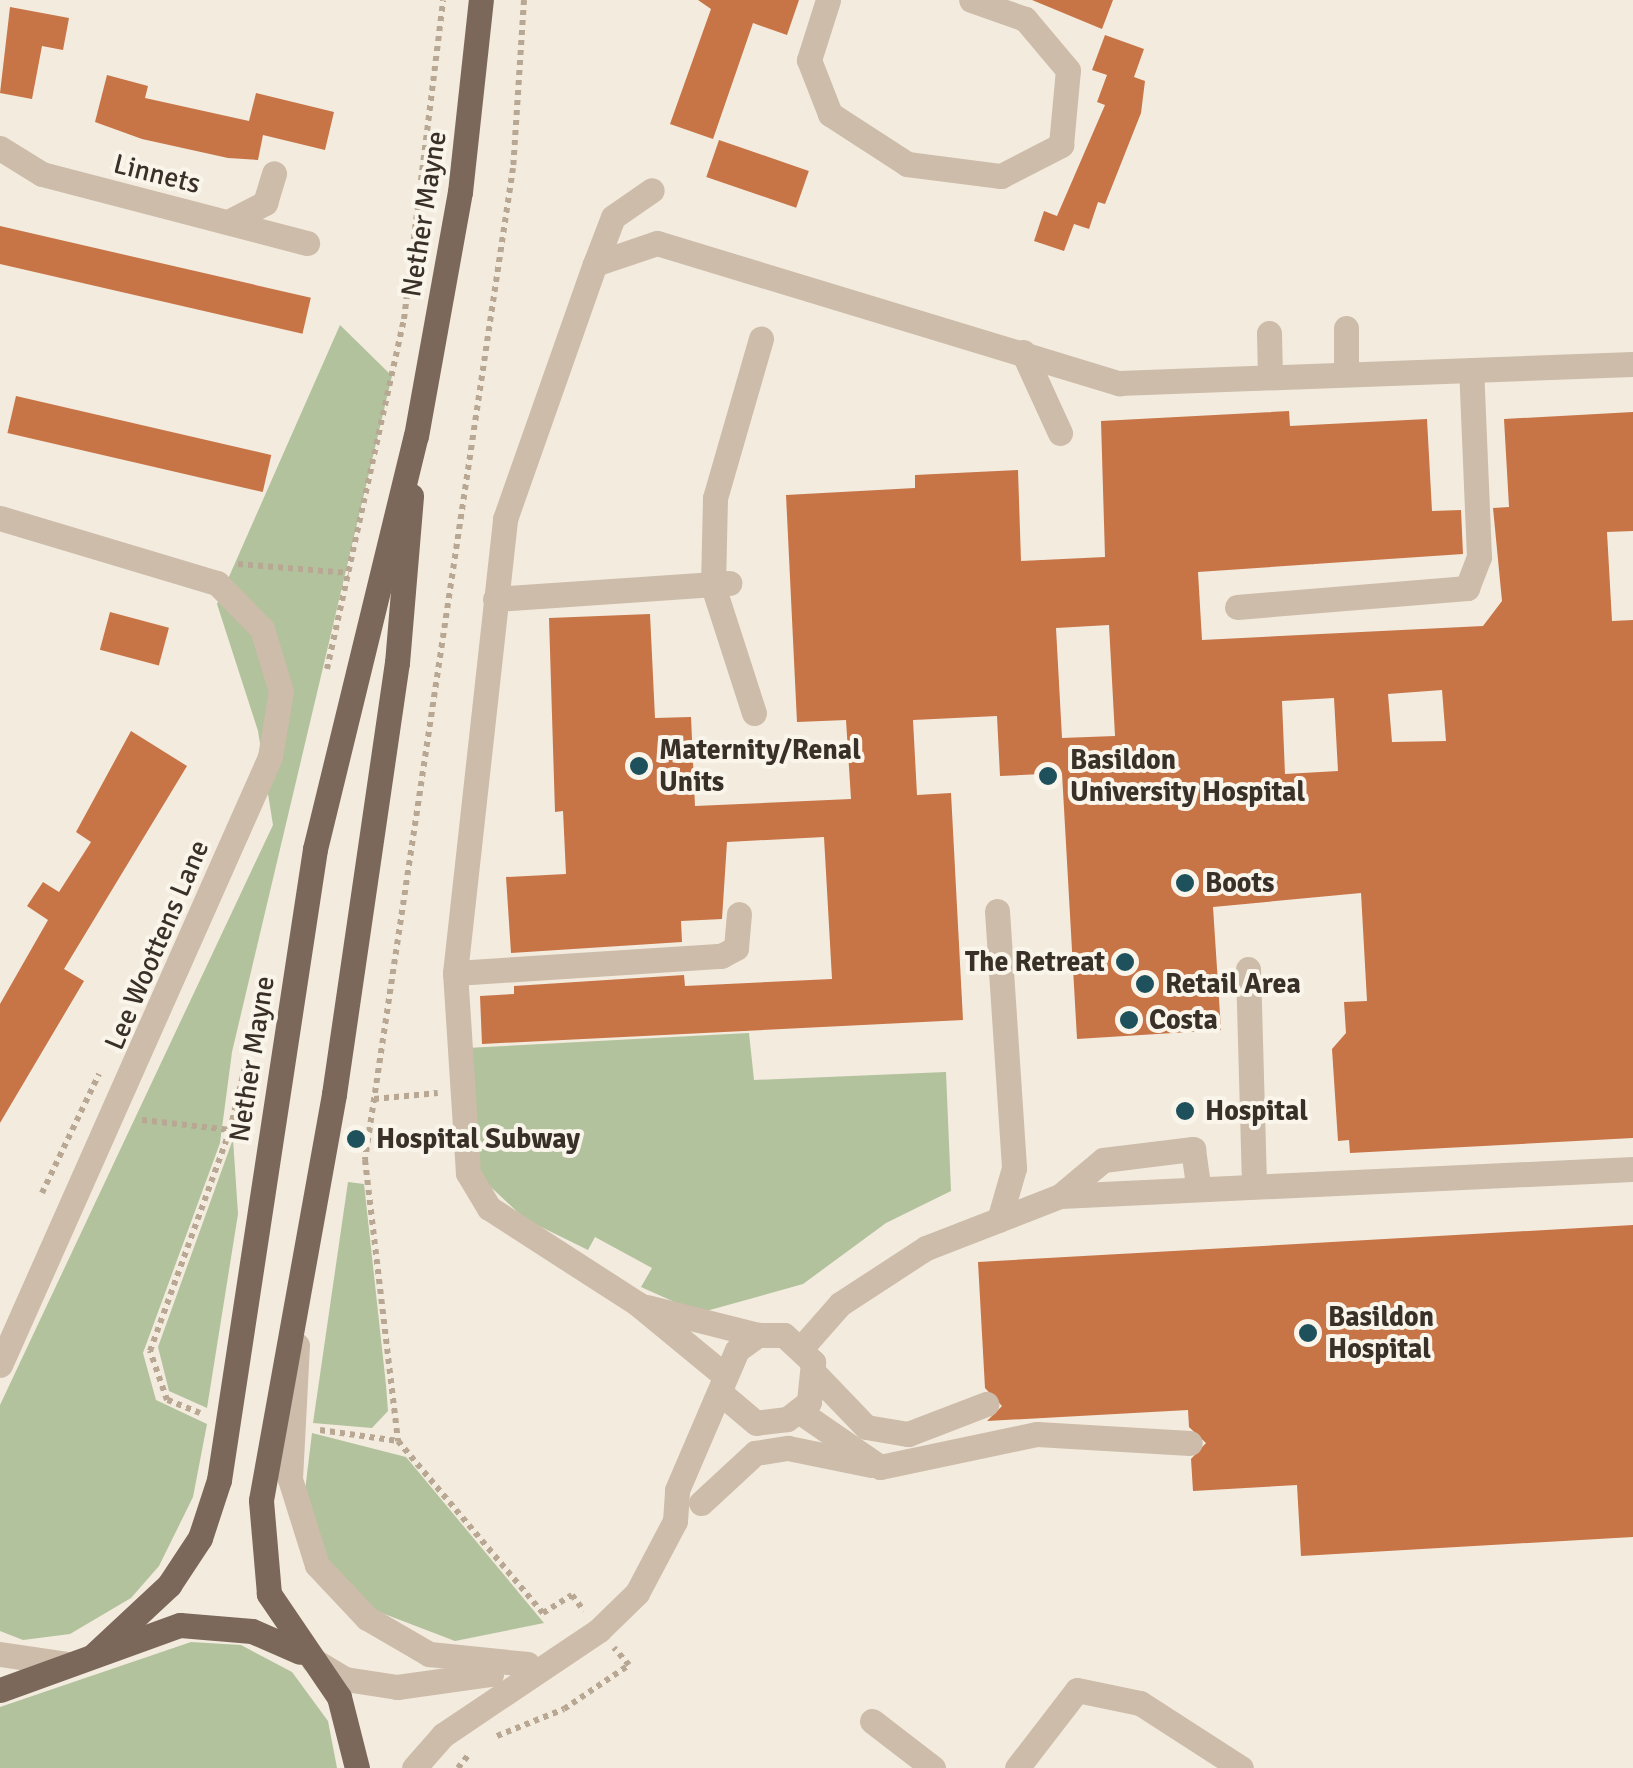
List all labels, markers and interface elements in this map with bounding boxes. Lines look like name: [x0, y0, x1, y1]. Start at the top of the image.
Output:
street label: Nether Mayne: [394, 129, 454, 299]
street label: Linnets: [110, 147, 204, 201]
place label: Maternity/Renal Units: [659, 733, 861, 799]
place label: Basildon University Hospital: [1070, 743, 1305, 809]
marker: Maternity/Renal Units: [628, 755, 650, 777]
marker: Basildon University Hospital: [1035, 763, 1061, 789]
street label: Lee Woottens Lane: [98, 835, 216, 1055]
place label: Boots: [1205, 866, 1274, 900]
marker: Boots: [1174, 872, 1196, 894]
place label: The Retreat: [965, 945, 1105, 979]
marker: The Retreat: [1114, 951, 1136, 973]
place label: Retail Area: [1165, 967, 1301, 1001]
marker: Retail Area: [1134, 973, 1156, 995]
street label: Nether Mayne: [222, 974, 282, 1144]
place label: Costa: [1149, 1003, 1218, 1037]
marker: Costa: [1118, 1009, 1140, 1031]
place label: Hospital: [1205, 1094, 1308, 1128]
marker: Hospital: [1174, 1100, 1196, 1122]
place label: Hospital Subway: [376, 1122, 580, 1156]
marker: Hospital Subway: [345, 1128, 367, 1150]
place label: Basildon Hospital: [1328, 1300, 1434, 1366]
marker: Basildon Hospital: [1297, 1322, 1319, 1344]

